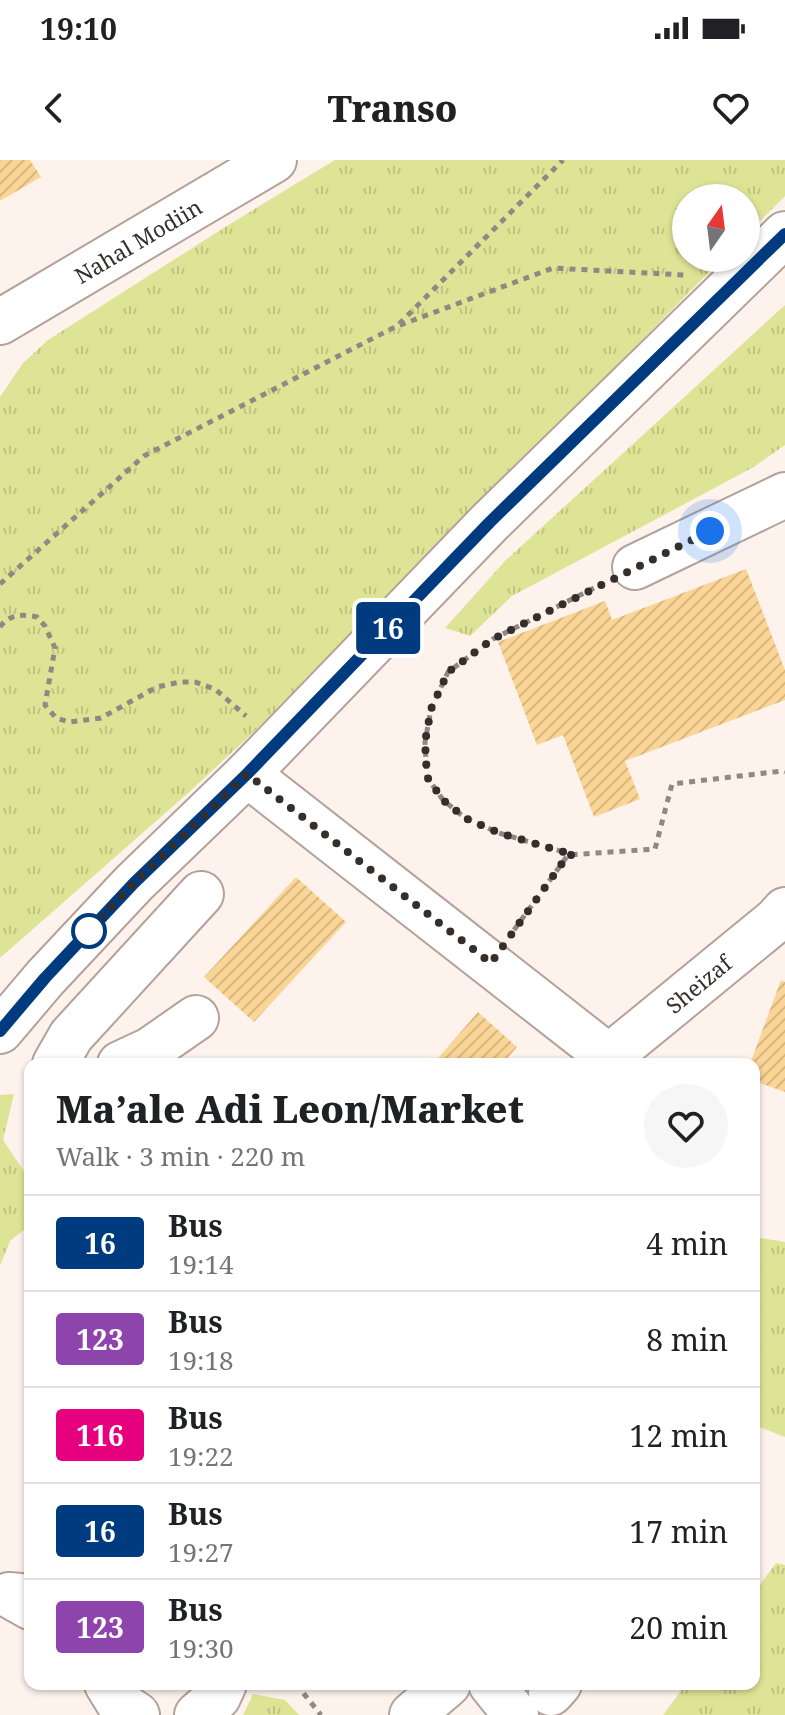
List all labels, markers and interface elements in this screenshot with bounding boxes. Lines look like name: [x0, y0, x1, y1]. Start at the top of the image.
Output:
text: 19:10: [40, 8, 117, 49]
text: Transo: [328, 84, 457, 133]
icon: back: [32, 86, 76, 130]
icon: heart: [709, 86, 753, 130]
north arrow: [672, 184, 760, 272]
map controls: [672, 184, 760, 272]
street label: Nahal Modiin: [68, 191, 207, 290]
your location: [690, 511, 730, 551]
line badge: 16: [352, 602, 424, 654]
text: 16: [372, 609, 404, 647]
unlabelled marker: [72, 914, 106, 948]
street label: Sheizaf: [659, 947, 739, 1020]
text: Ma’ale Adi Leon/Market: [56, 1082, 524, 1134]
button: heart: [644, 1084, 728, 1168]
text: Walk · 3 min · 220 m: [56, 1138, 305, 1174]
text: Bus: [168, 1205, 223, 1246]
text: 4 min: [646, 1223, 728, 1264]
text: 16: [84, 1224, 116, 1262]
text: 19:14: [168, 1246, 234, 1282]
text: Bus: [168, 1301, 223, 1342]
text: 8 min: [646, 1319, 728, 1360]
text: 123: [76, 1320, 124, 1358]
text: 19:18: [168, 1342, 234, 1378]
text: Bus: [168, 1397, 223, 1438]
text: 12 min: [629, 1415, 728, 1456]
text: 116: [76, 1416, 124, 1454]
text: 19:22: [168, 1438, 234, 1474]
text: Bus: [168, 1493, 223, 1534]
text: 17 min: [629, 1511, 728, 1552]
text: 16: [84, 1512, 116, 1550]
text: 19:27: [168, 1534, 234, 1570]
text: Bus: [168, 1589, 223, 1630]
text: 20 min: [629, 1607, 728, 1648]
text: 123: [76, 1608, 124, 1646]
text: 19:30: [168, 1630, 234, 1666]

